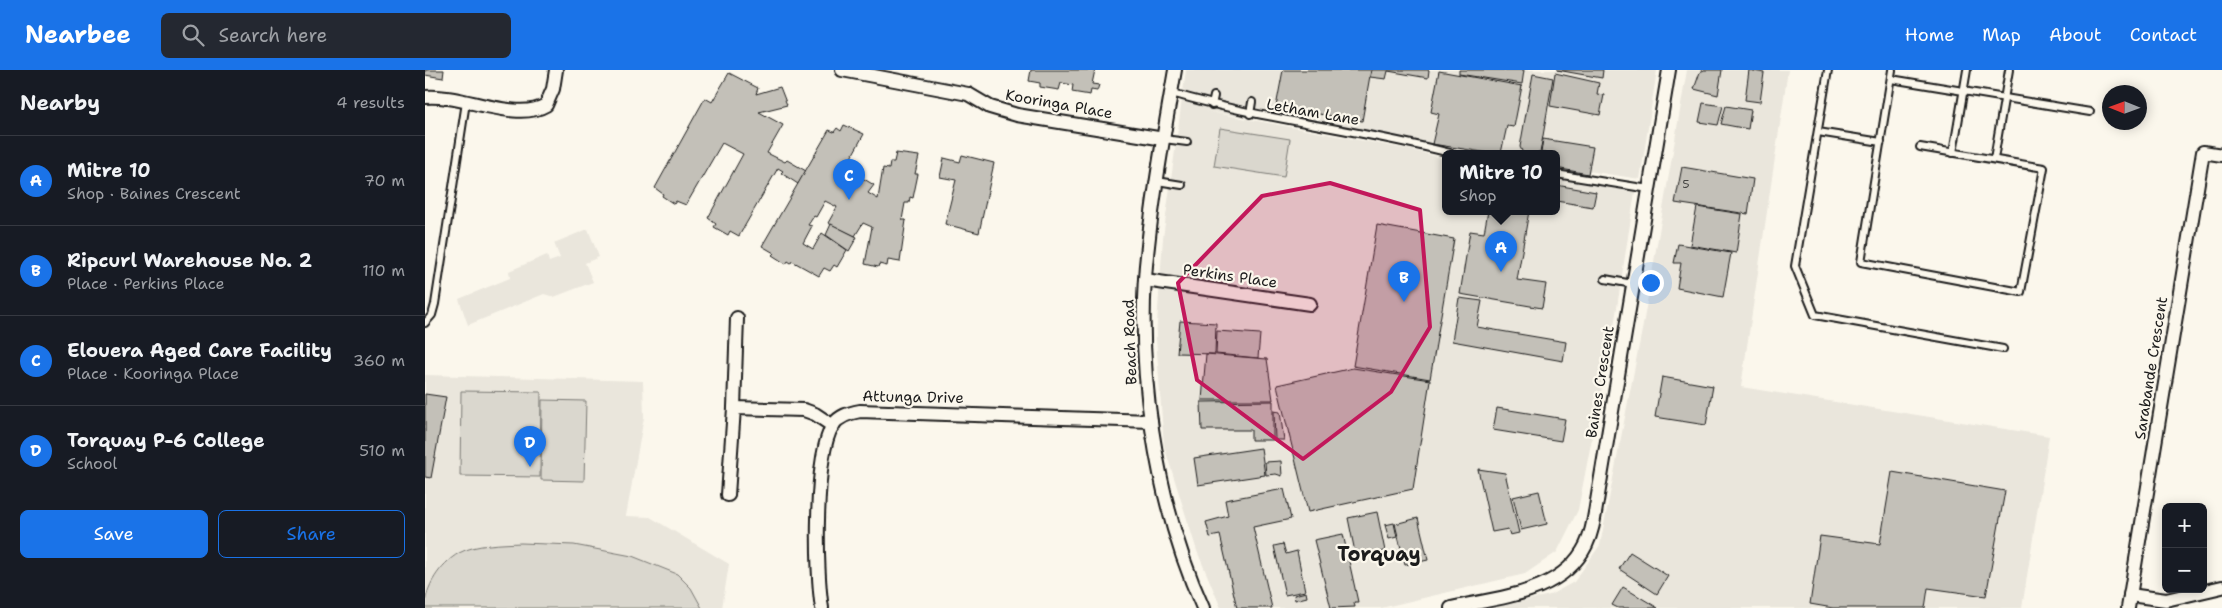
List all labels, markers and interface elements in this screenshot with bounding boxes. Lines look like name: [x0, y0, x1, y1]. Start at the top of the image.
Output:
search box: [161, 13, 511, 58]
text: Nearbee: [25, 19, 131, 51]
icon: search: [179, 21, 207, 49]
text: Search here: [219, 23, 327, 48]
text: Home: [1905, 23, 1954, 47]
text: Map: [1982, 23, 2021, 47]
text: About: [2049, 23, 2102, 47]
text: Contact: [2130, 23, 2197, 47]
street label: Kooringa Place: [1004, 85, 1114, 123]
north arrow: [2102, 85, 2147, 130]
text: Nearby: [20, 89, 100, 117]
text: 4 results: [336, 92, 405, 113]
street label: Letham Lane: [1265, 94, 1361, 130]
popup: [1442, 150, 1560, 215]
text: Mitre 10: [67, 158, 150, 183]
pin: C: [833, 159, 865, 200]
text: Mitre 10: [1459, 160, 1543, 185]
text: A: [30, 170, 42, 191]
text: 70 m: [364, 170, 405, 191]
house number: 5: [1682, 176, 1690, 192]
text: Shop · Baines Crescent: [67, 183, 241, 204]
text: Shop: [1459, 185, 1497, 206]
pin: A: [1485, 231, 1517, 272]
text: Ripcurl Warehouse No. 2: [67, 248, 312, 273]
street label: Perkins Place: [1182, 259, 1278, 293]
text: B: [31, 260, 41, 281]
text: 110 m: [362, 260, 405, 281]
pin: B: [1388, 261, 1420, 302]
your location: [1638, 270, 1664, 296]
text: Place · Perkins Place: [67, 273, 225, 294]
street label: Sarabande Crescent: [2130, 295, 2172, 441]
street label: Beach Road: [1118, 298, 1141, 385]
street label: Baines Crescent: [1581, 324, 1619, 440]
text: Elouera Aged Care Facility: [67, 338, 332, 363]
text: C: [31, 350, 41, 371]
text: 360 m: [353, 350, 405, 371]
text: Place · Kooringa Place: [67, 363, 239, 384]
street label: Attunga Drive: [862, 386, 964, 408]
pin: D: [514, 426, 546, 467]
text: Torquay P-6 College: [67, 428, 265, 453]
text: D: [30, 440, 42, 461]
text: 510 m: [359, 440, 405, 461]
text: School: [67, 453, 117, 474]
map controls: [2162, 503, 2207, 593]
button: +: [2162, 503, 2207, 548]
button: Save: [20, 510, 208, 558]
button: Share: [218, 510, 405, 558]
district label: Torquay: [1337, 541, 1421, 567]
button: −: [2162, 548, 2207, 593]

